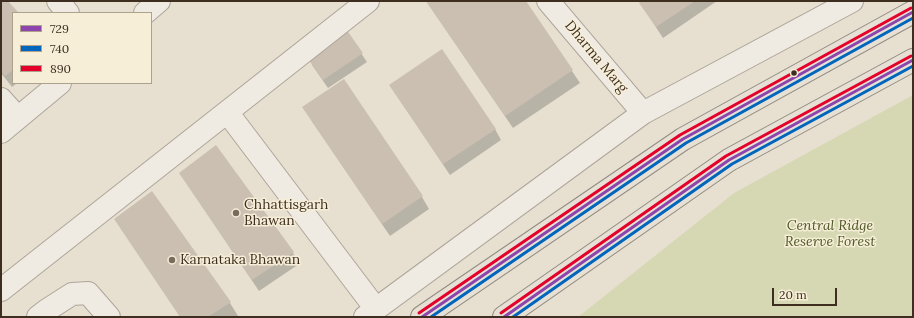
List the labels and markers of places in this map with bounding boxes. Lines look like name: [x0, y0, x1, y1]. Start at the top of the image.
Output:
unlabelled marker: [789, 68, 799, 78]
place label: Chhattisgarh Bhawan: [244, 197, 328, 230]
marker: Chhattisgarh Bhawan: [231, 208, 241, 218]
place label: Karnataka Bhawan: [180, 252, 300, 268]
marker: Karnataka Bhawan: [167, 255, 177, 265]

